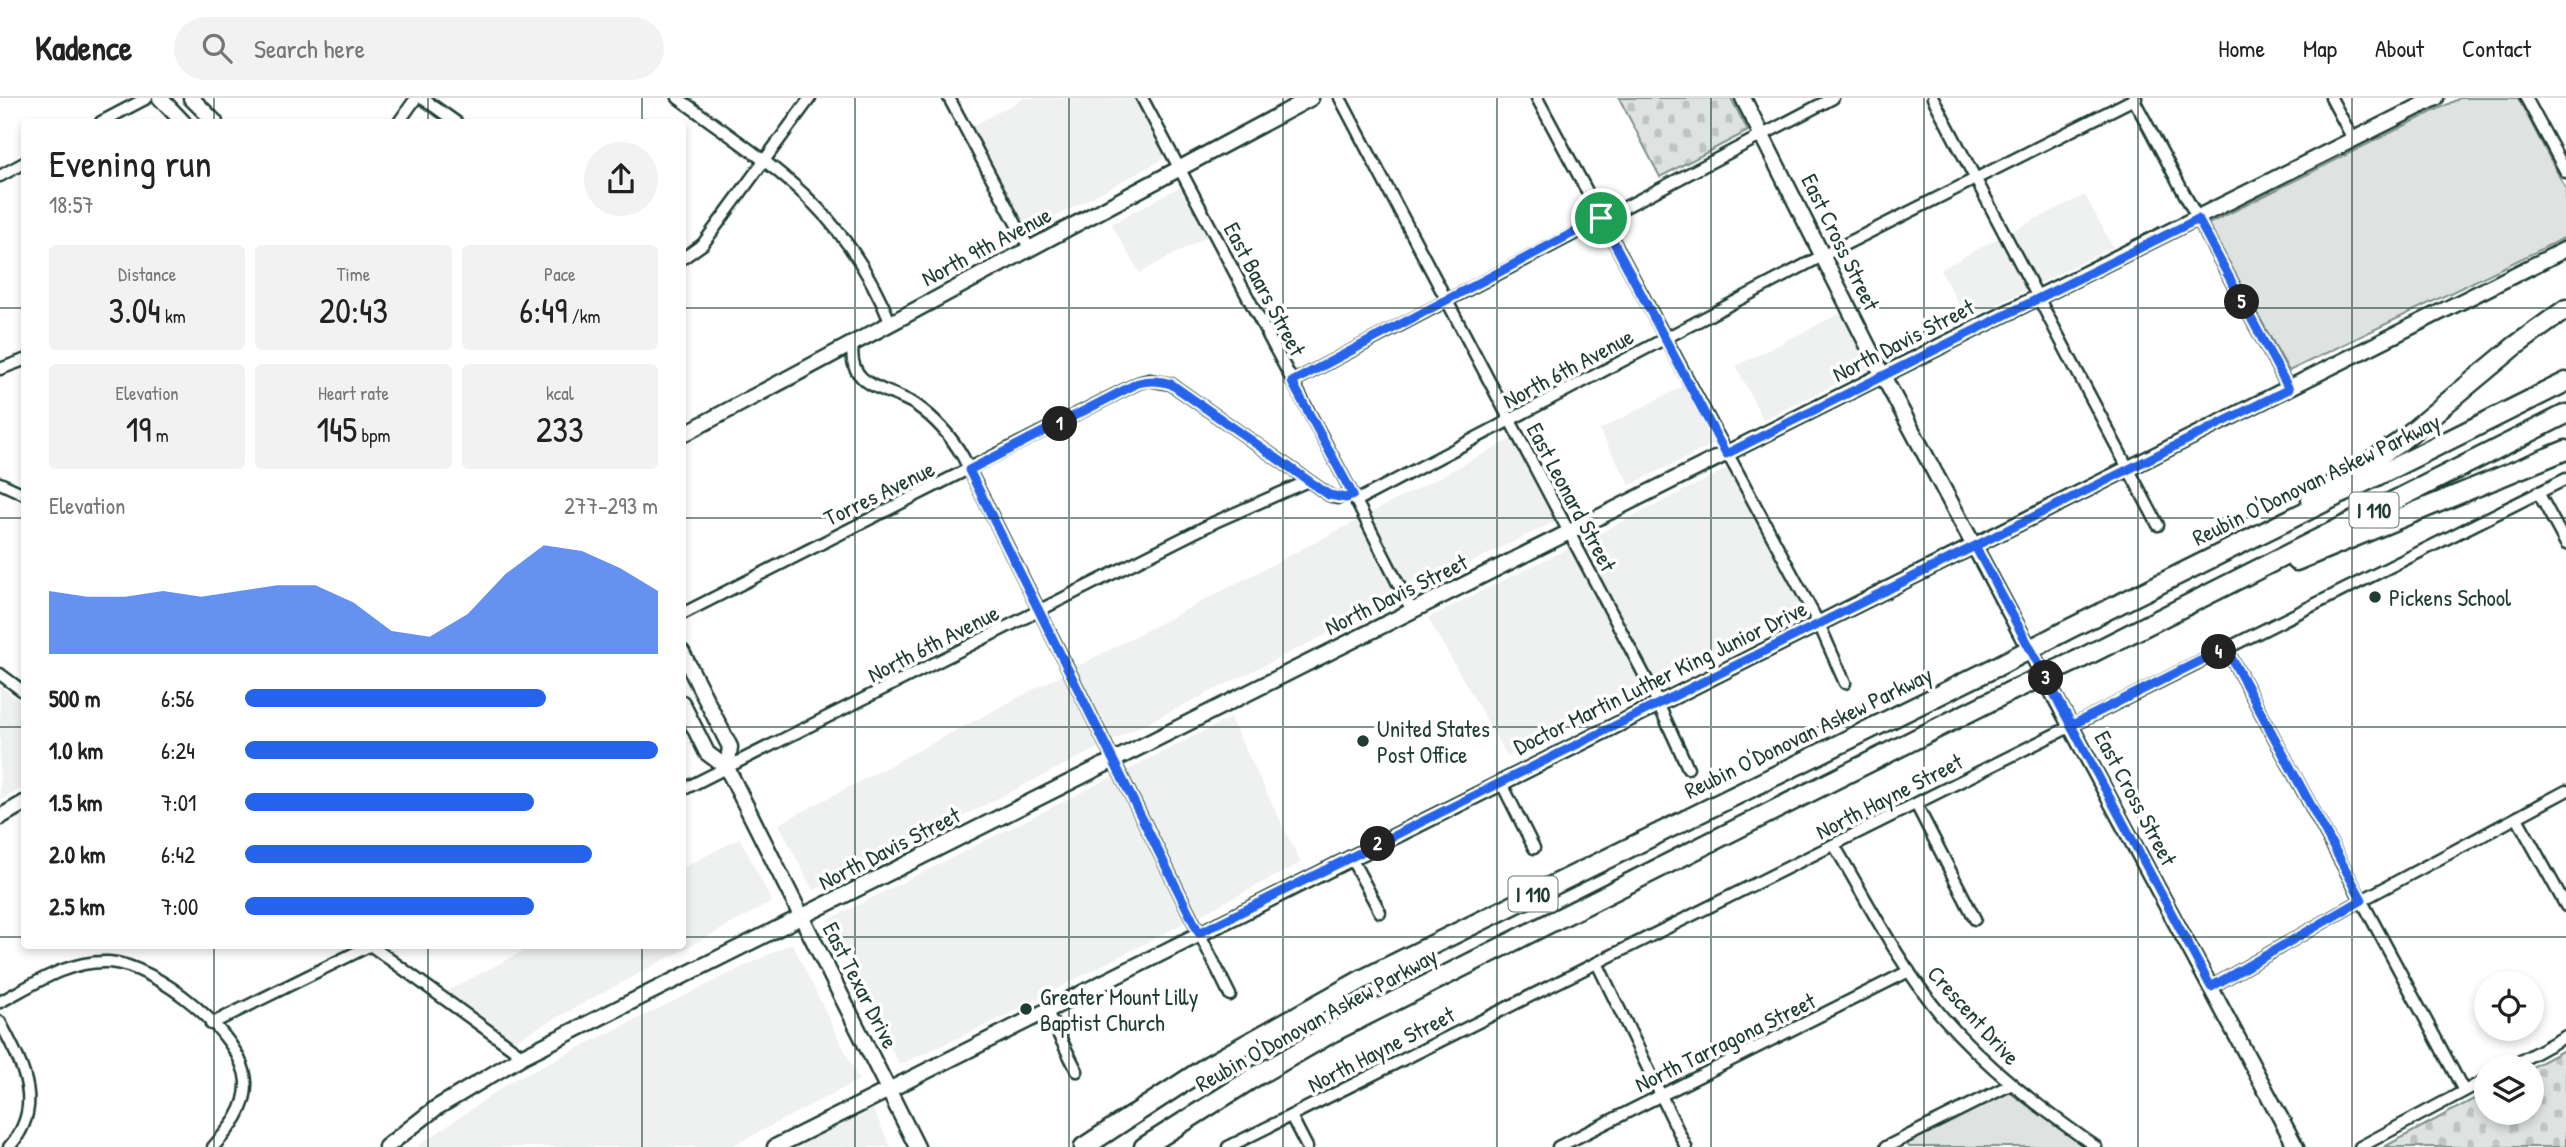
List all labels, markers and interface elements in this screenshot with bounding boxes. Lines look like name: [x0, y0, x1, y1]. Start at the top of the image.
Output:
search box: [174, 17, 664, 80]
text: Kadence: [35, 26, 132, 70]
icon: search: [198, 29, 236, 67]
text: Search here: [254, 31, 365, 66]
text: Home: [2218, 32, 2265, 64]
text: Map: [2303, 32, 2337, 64]
text: About: [2375, 32, 2424, 64]
text: Contact: [2462, 32, 2531, 64]
text: Evening run: [49, 137, 212, 189]
button: share: [584, 142, 658, 216]
street label: East Cross Street: [1795, 168, 1888, 317]
pin: [1571, 188, 1631, 248]
text: 18:57: [49, 189, 94, 220]
street label: North 9th Avenue: [916, 199, 1056, 293]
icon: arrive: [1582, 199, 1620, 237]
street label: East Baars Street: [1217, 217, 1314, 362]
text: Distance: [118, 261, 176, 287]
text: Time: [337, 261, 370, 287]
text: Pace: [544, 261, 576, 287]
pin: 5: [2224, 284, 2260, 320]
text: 3.04: [109, 287, 161, 334]
text: 20:43: [319, 287, 388, 334]
text: 6:49: [519, 287, 567, 334]
text: 5: [2237, 288, 2246, 314]
street label: North Davis Street: [1827, 290, 1980, 389]
text: km: [161, 303, 186, 329]
text: /km: [567, 303, 600, 329]
street label: North 6th Avenue: [1497, 321, 1639, 415]
text: Elevation: [116, 380, 179, 406]
text: Heart rate: [318, 380, 389, 406]
text: kcal: [546, 380, 574, 406]
street label: Reubin O'Donovan Askew Parkway: [2187, 405, 2445, 553]
text: 19: [126, 406, 151, 453]
text: 145: [317, 406, 357, 453]
text: 233: [536, 406, 584, 453]
pin: 1: [1042, 406, 1078, 442]
text: 1: [1056, 410, 1063, 436]
street label: East Leonard Street: [1520, 417, 1625, 578]
text: m: [151, 422, 169, 448]
text: bpm: [357, 422, 390, 448]
street label: Torres Avenue: [819, 453, 939, 533]
text: Elevation: [49, 490, 125, 521]
text: 277–293 m: [564, 490, 658, 521]
road number: I 110: [2350, 492, 2398, 528]
street label: North Davis Street: [1319, 546, 1474, 642]
place label: Pickens School: [2389, 582, 2512, 613]
marker: Pickens School: [2367, 589, 2383, 605]
street label: Doctor Martin Luther King Junior Drive: [1508, 592, 1812, 762]
street label: North 6th Avenue: [862, 597, 1004, 689]
pin: 4: [2202, 634, 2236, 670]
text: 4: [2215, 638, 2222, 664]
street label: Reubin O'Donovan Askew Parkway: [1679, 658, 1937, 806]
pin: 3: [2028, 660, 2064, 696]
text: 3: [2041, 664, 2050, 690]
text: 500 m: [49, 683, 100, 714]
text: 6:56: [161, 683, 194, 714]
place label: United States Post Office: [1377, 713, 1490, 770]
street label: East Cross Street: [2087, 725, 2185, 872]
marker: United States Post Office: [1355, 733, 1371, 749]
text: 1.0 km: [49, 735, 103, 766]
text: 6:24: [161, 735, 195, 766]
street label: North Hayne Street: [1810, 745, 1969, 846]
text: 1.5 km: [49, 787, 102, 818]
text: 7:01: [161, 787, 196, 818]
street label: North Davis Street: [813, 798, 966, 897]
pin: 2: [1360, 826, 1396, 862]
text: 2: [1373, 830, 1382, 856]
text: 2.0 km: [49, 839, 105, 870]
text: 6:42: [161, 839, 195, 870]
road number: I 110: [1508, 876, 1558, 912]
text: 2.5 km: [49, 891, 105, 922]
text: 7:00: [161, 891, 198, 922]
street label: East Texar Drive: [816, 917, 906, 1053]
street label: Reubin O'Donovan Askew Parkway: [1190, 939, 1443, 1098]
street label: Crescent Drive: [1921, 958, 2027, 1072]
map controls: [2474, 971, 2544, 1125]
button: locate: [2474, 971, 2544, 1041]
place label: Greater Mount Lilly Baptist Church: [1040, 981, 1199, 1038]
street label: North Tarragona Street: [1629, 984, 1822, 1099]
street label: North Hayne Street: [1302, 998, 1461, 1099]
marker: Greater Mount Lilly Baptist Church: [1018, 1001, 1034, 1017]
button: layers: [2474, 1055, 2544, 1125]

